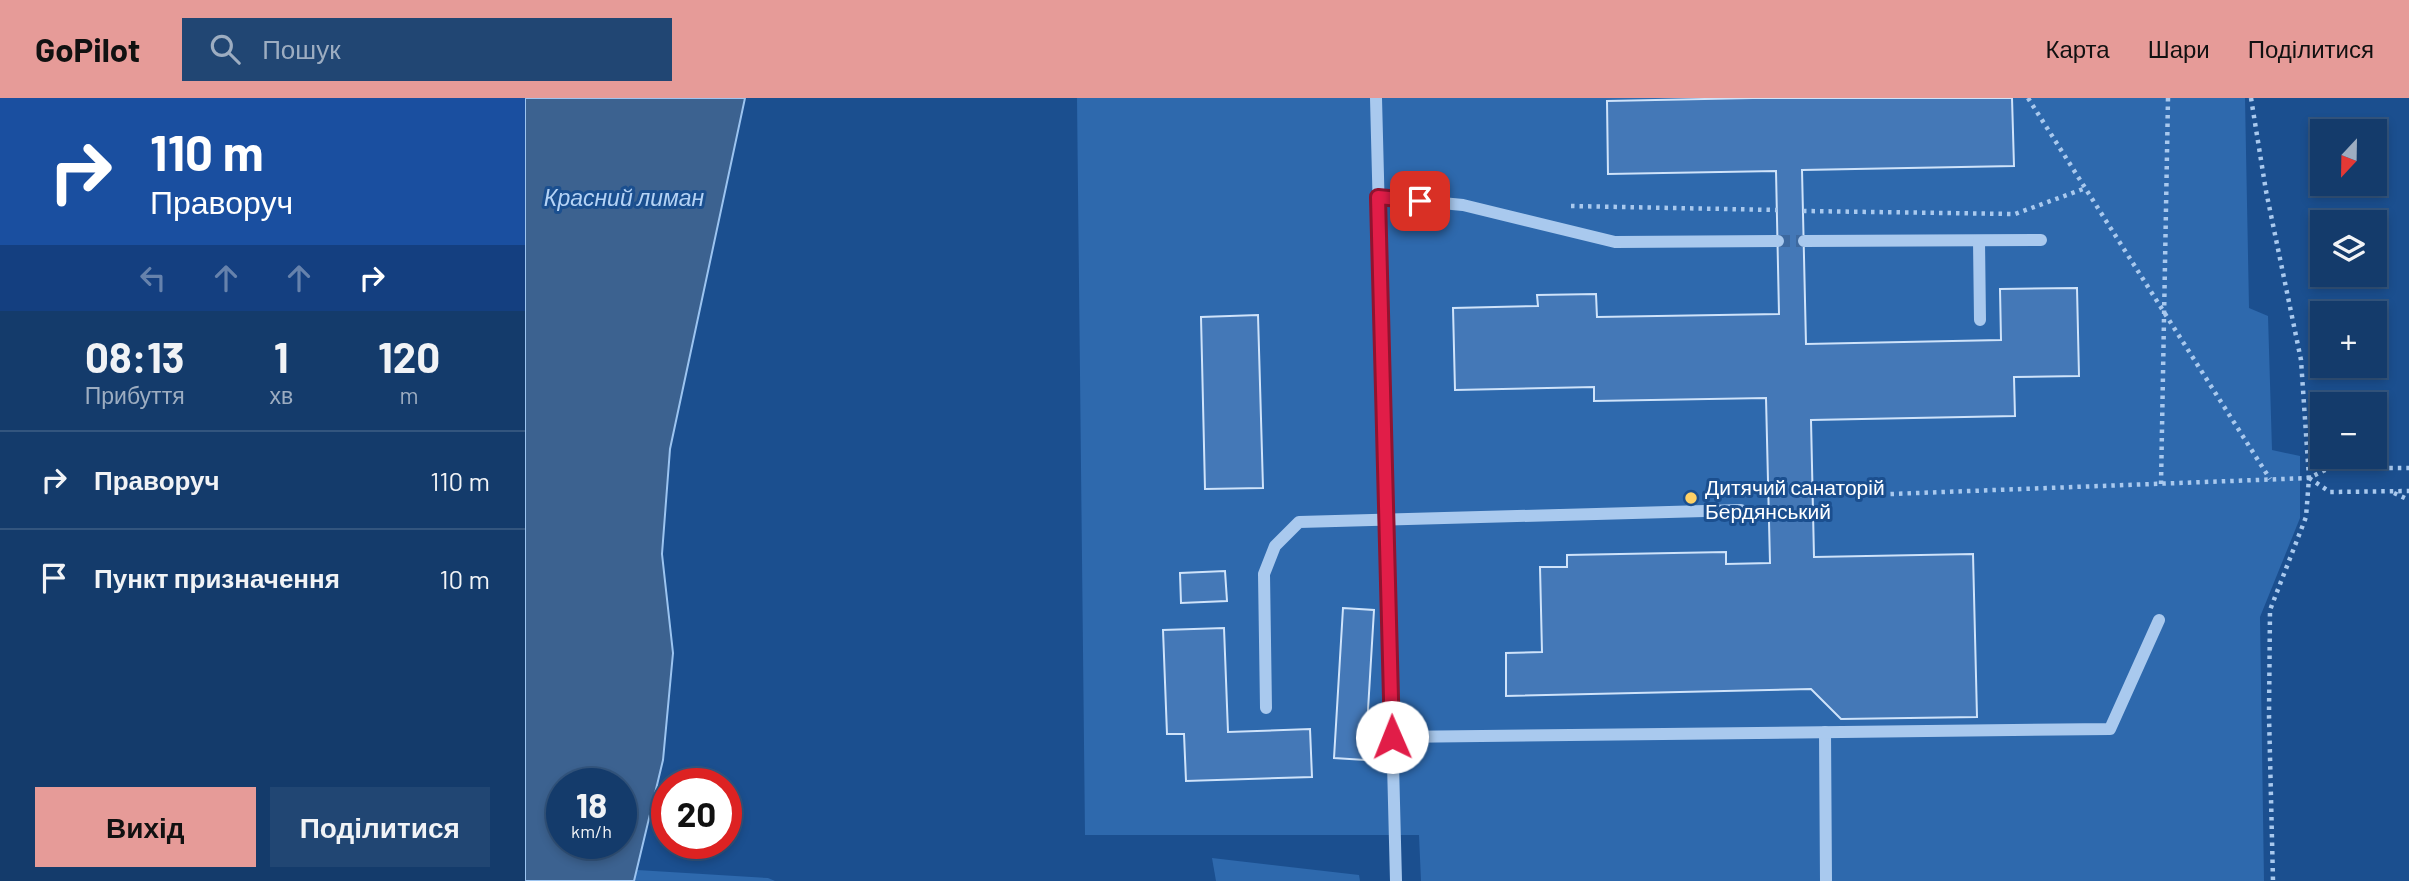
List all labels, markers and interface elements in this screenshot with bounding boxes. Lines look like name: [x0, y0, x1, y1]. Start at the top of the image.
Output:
search box: [182, 18, 672, 81]
text: GoPilot: [35, 29, 140, 69]
icon: search: [206, 30, 244, 68]
text: Пошук: [262, 33, 341, 64]
text: Карта: [2045, 34, 2110, 63]
text: Шари: [2148, 34, 2210, 63]
text: Поділитися: [2248, 34, 2374, 63]
north arrow: [2310, 119, 2387, 196]
map controls: [2310, 119, 2387, 469]
text: 110 m: [150, 122, 264, 181]
icon: right: [35, 126, 126, 217]
pin: [1390, 171, 1450, 231]
text: Праворуч: [150, 182, 293, 220]
icon: arrive: [1401, 182, 1439, 220]
water label: Красний лиман: [544, 183, 704, 211]
button: layers: [2310, 210, 2387, 287]
icon: left: [134, 259, 172, 297]
icon: ahead: [207, 259, 245, 297]
icon: ahead: [280, 259, 318, 297]
icon: right: [353, 259, 391, 297]
button: +: [2310, 301, 2387, 378]
text: 08:13: [85, 331, 184, 381]
text: 1: [274, 331, 289, 381]
text: 120: [378, 331, 440, 381]
text: Прибуття: [85, 381, 185, 409]
text: хв: [269, 381, 293, 409]
text: m: [400, 381, 419, 409]
button: −: [2310, 392, 2387, 469]
icon: right: [35, 461, 73, 499]
text: Праворуч: [94, 464, 220, 495]
text: 110 m: [430, 465, 490, 496]
place label: Дитячий санаторій Бердянський: [1705, 474, 1885, 523]
marker: Дитячий санаторій Бердянський: [1683, 490, 1699, 506]
icon: arrive: [35, 559, 73, 597]
text: Пункт призначення: [94, 562, 340, 593]
text: 10 m: [440, 563, 490, 594]
position arrow: [1355, 700, 1429, 774]
speed limit sign: 20: [651, 768, 742, 859]
text: 18: [576, 783, 607, 825]
button: Вихід: [35, 787, 256, 867]
button: Поділитися: [270, 787, 490, 867]
text: km/h: [571, 820, 612, 842]

